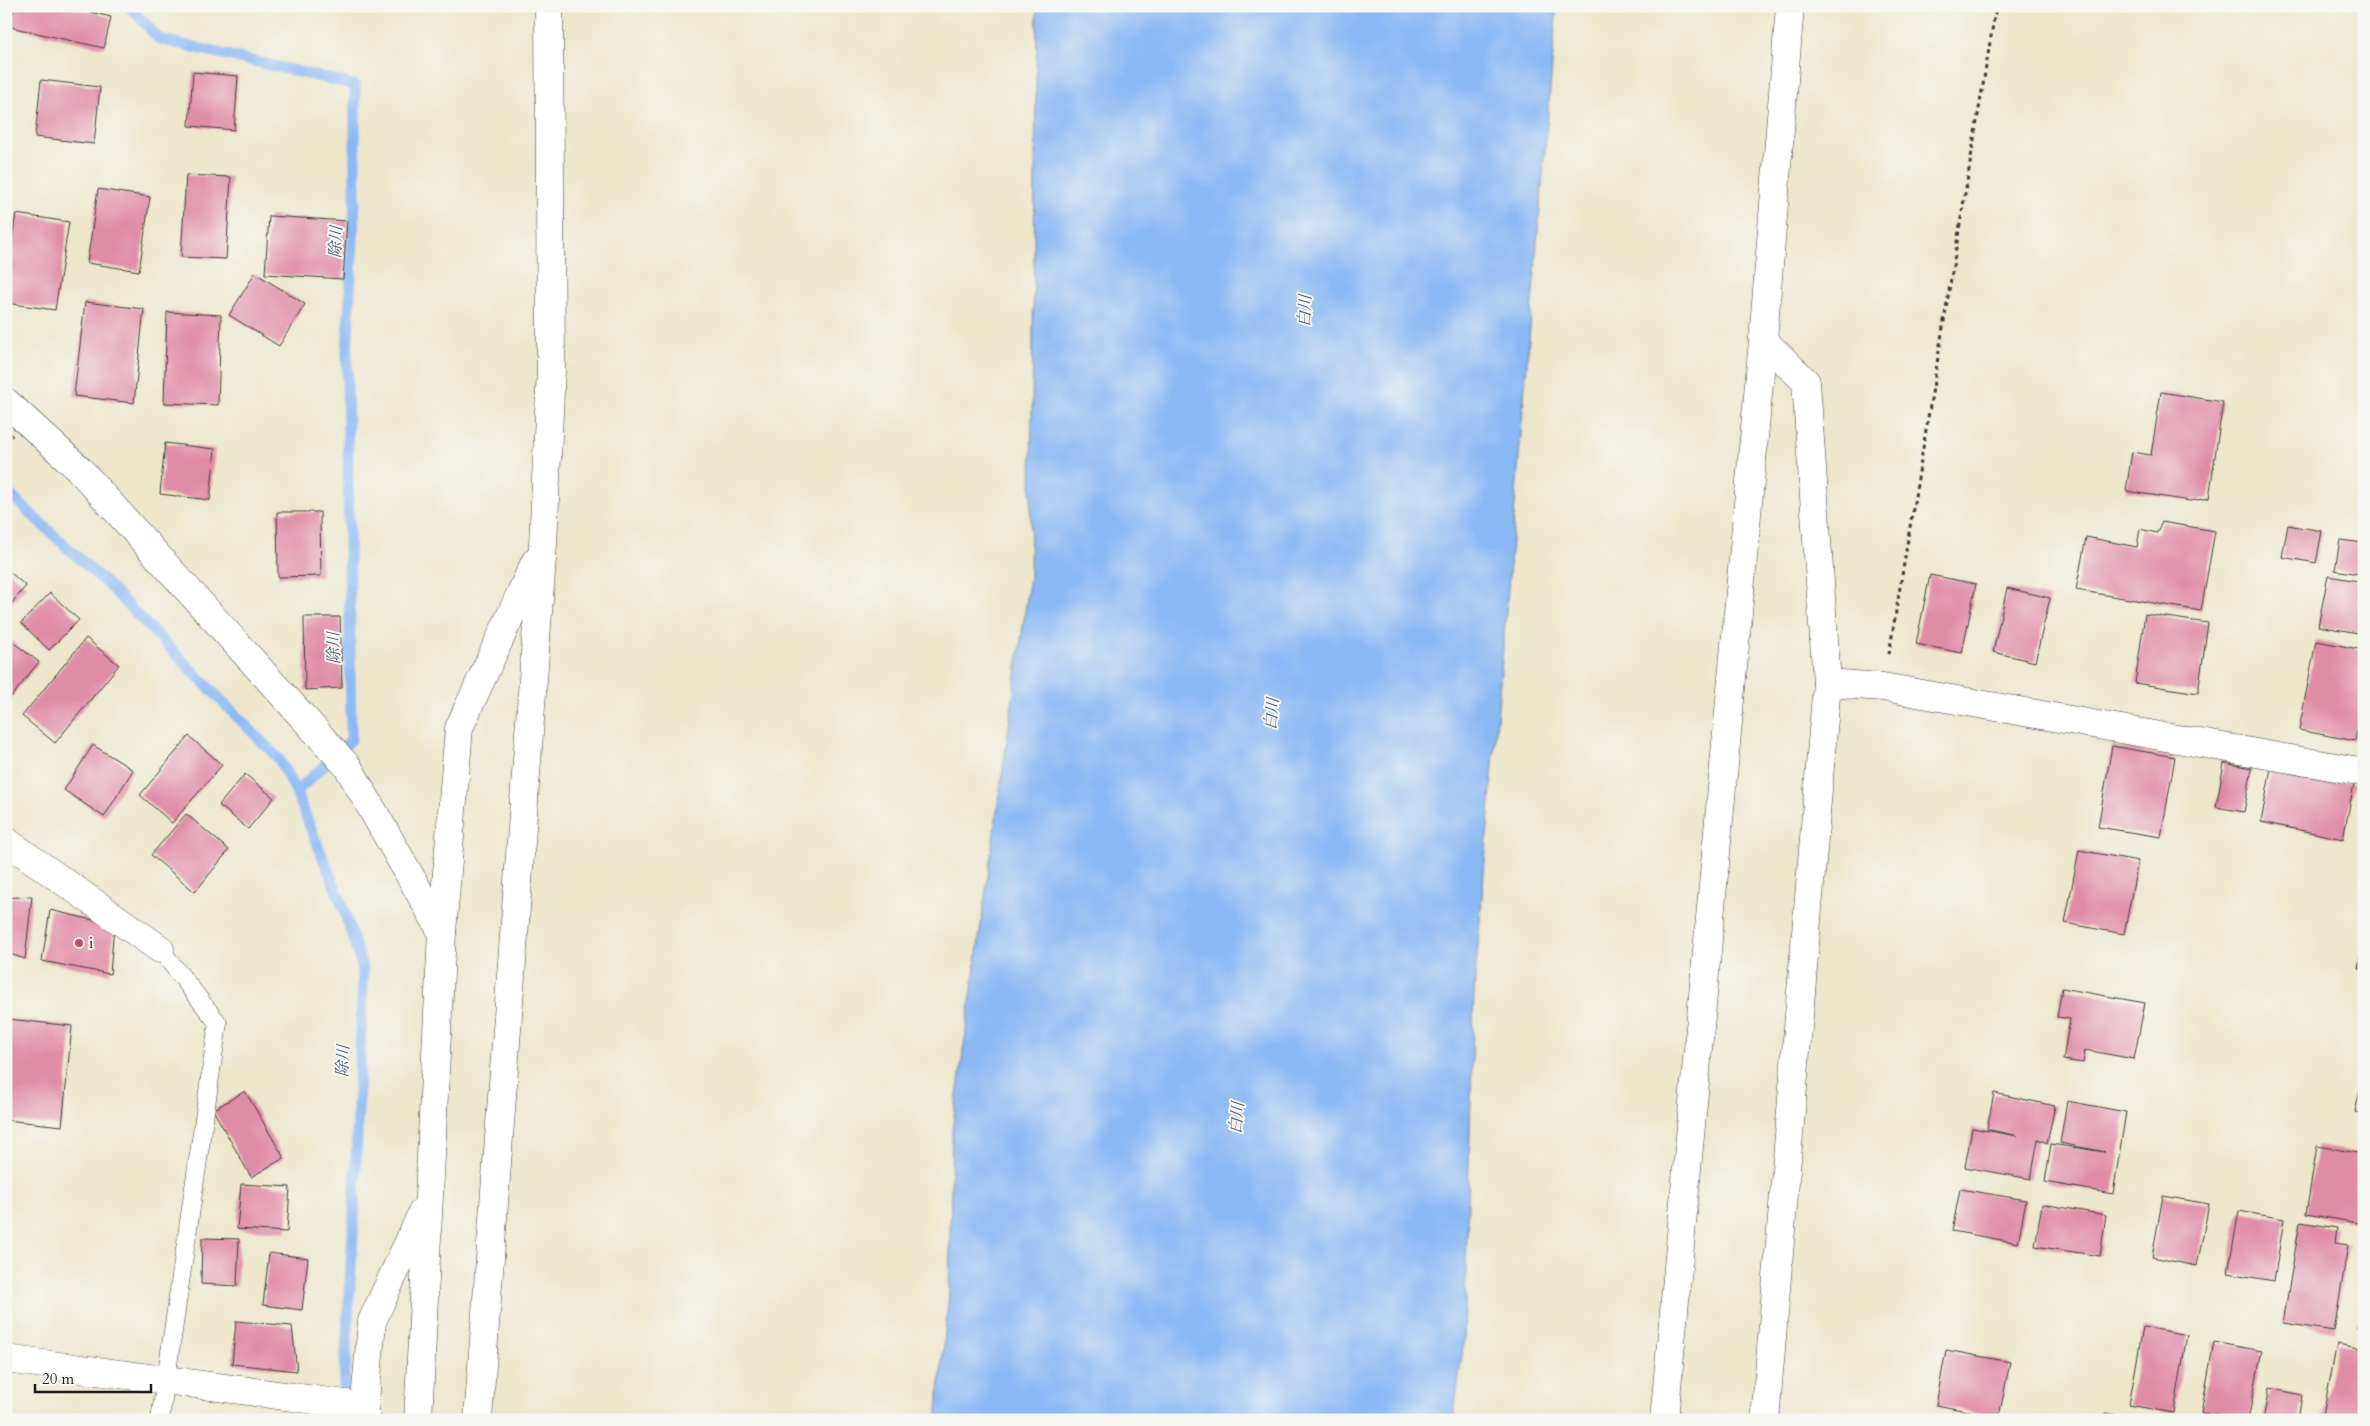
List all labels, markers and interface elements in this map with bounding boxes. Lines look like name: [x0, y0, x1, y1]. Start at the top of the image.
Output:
water label: 除川: [324, 223, 348, 259]
water label: 白川: [1293, 292, 1317, 328]
water label: 除川: [323, 630, 345, 664]
water label: 白川: [1260, 695, 1285, 731]
place label: i: [89, 933, 93, 953]
marker: i: [73, 937, 85, 949]
water label: 除川: [331, 1042, 355, 1078]
water label: 白川: [1225, 1099, 1250, 1135]
scale bar: [35, 1361, 151, 1393]
text: 20 m: [42, 1369, 74, 1389]

